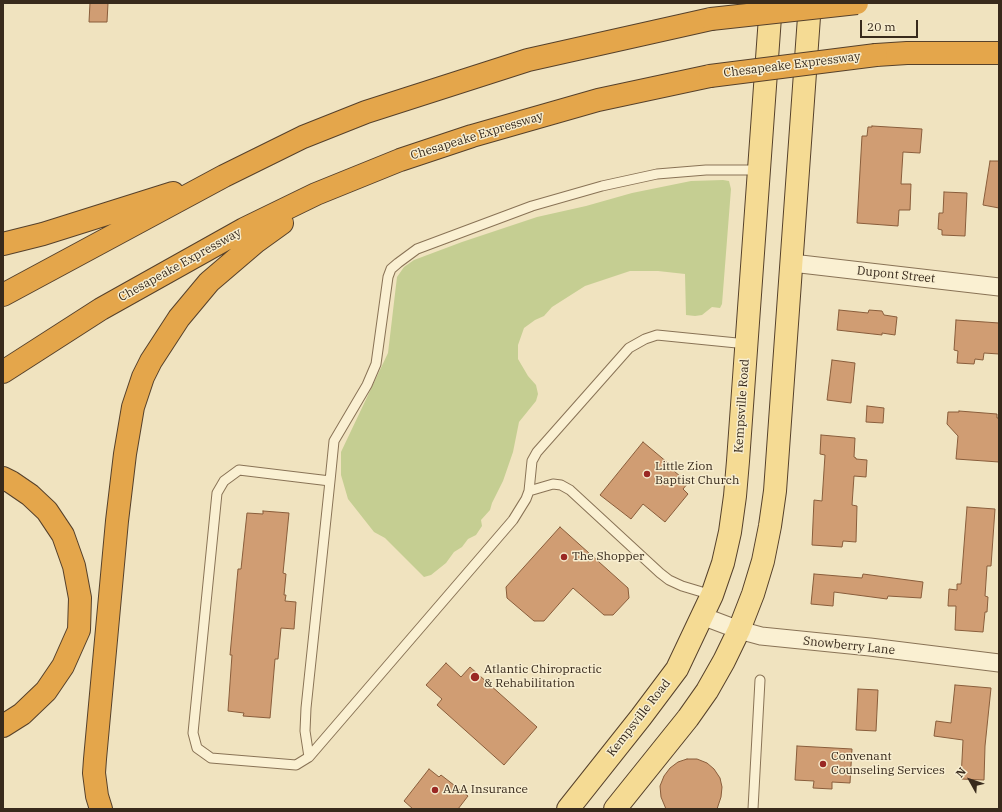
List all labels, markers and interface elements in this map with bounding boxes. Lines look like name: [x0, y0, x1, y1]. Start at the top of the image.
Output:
scale bar: [862, 12, 920, 38]
text: 20 m: [867, 19, 896, 34]
street label: Chesapeake Expressway: [723, 49, 861, 81]
street label: Chesapeake Expressway: [409, 109, 545, 163]
street label: Chesapeake Expressway: [116, 225, 244, 305]
street label: Dupont Street: [856, 264, 936, 286]
street label: Kempsville Road: [732, 358, 752, 454]
place label: Little Zion Baptist Church: [655, 460, 739, 488]
marker: Little Zion Baptist Church: [642, 469, 652, 479]
place label: The Shopper: [572, 550, 644, 564]
marker: The Shopper: [559, 552, 569, 562]
street label: Snowberry Lane: [802, 634, 896, 658]
place label: Atlantic Chiropractic & Rehabilitation: [484, 663, 602, 691]
marker: Atlantic Chiropractic & Rehabilitation: [469, 671, 481, 683]
street label: Kempsville Road: [604, 676, 674, 760]
place label: Convenant Counseling Services: [831, 750, 945, 778]
marker: Convenant Counseling Services: [818, 759, 828, 769]
north arrow: [950, 760, 990, 800]
text: N: [953, 764, 969, 780]
place label: AAA Insurance: [443, 783, 528, 797]
marker: AAA Insurance: [430, 785, 440, 795]

